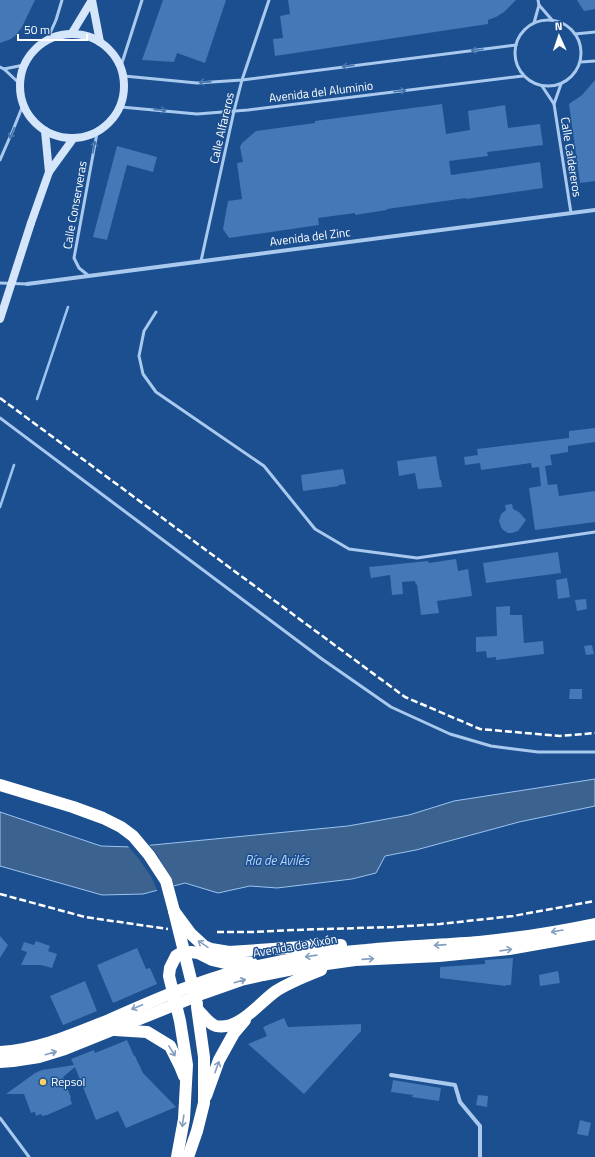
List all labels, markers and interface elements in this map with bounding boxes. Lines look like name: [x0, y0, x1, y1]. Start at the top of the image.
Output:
scale bar: [18, 16, 87, 42]
north arrow: [539, 16, 579, 56]
text: N: [554, 18, 563, 34]
text: 50 m: [24, 20, 50, 39]
one-way arrow: [471, 46, 484, 54]
one-way arrow: [342, 62, 355, 70]
street label: Avenida del Aluminio: [268, 76, 374, 107]
one-way arrow: [199, 79, 212, 86]
one-way arrow: [393, 88, 406, 95]
street label: Calle Alfareros: [204, 90, 239, 165]
one-way arrow: [153, 107, 166, 114]
street label: Calle Caldereros: [556, 116, 587, 199]
one-way arrow: [8, 126, 15, 138]
one-way arrow: [91, 141, 99, 154]
street label: Calle Conserveras: [57, 159, 92, 251]
street label: Avenida del Zinc: [268, 222, 351, 251]
water label: Ría de Avilés: [245, 850, 311, 870]
one-way arrow: [551, 927, 564, 935]
street label: Avenida de Xixón: [251, 929, 339, 962]
one-way arrow: [197, 940, 208, 948]
one-way arrow: [434, 941, 447, 948]
one-way arrow: [499, 946, 512, 954]
one-way arrow: [305, 952, 318, 960]
one-way arrow: [361, 955, 374, 962]
one-way arrow: [234, 977, 247, 984]
one-way arrow: [132, 1004, 144, 1012]
one-way arrow: [168, 1045, 176, 1056]
one-way arrow: [44, 1049, 57, 1056]
one-way arrow: [214, 1060, 221, 1073]
place label: Repsol: [51, 1072, 85, 1091]
marker: Repsol: [38, 1077, 48, 1087]
one-way arrow: [179, 1114, 187, 1127]

